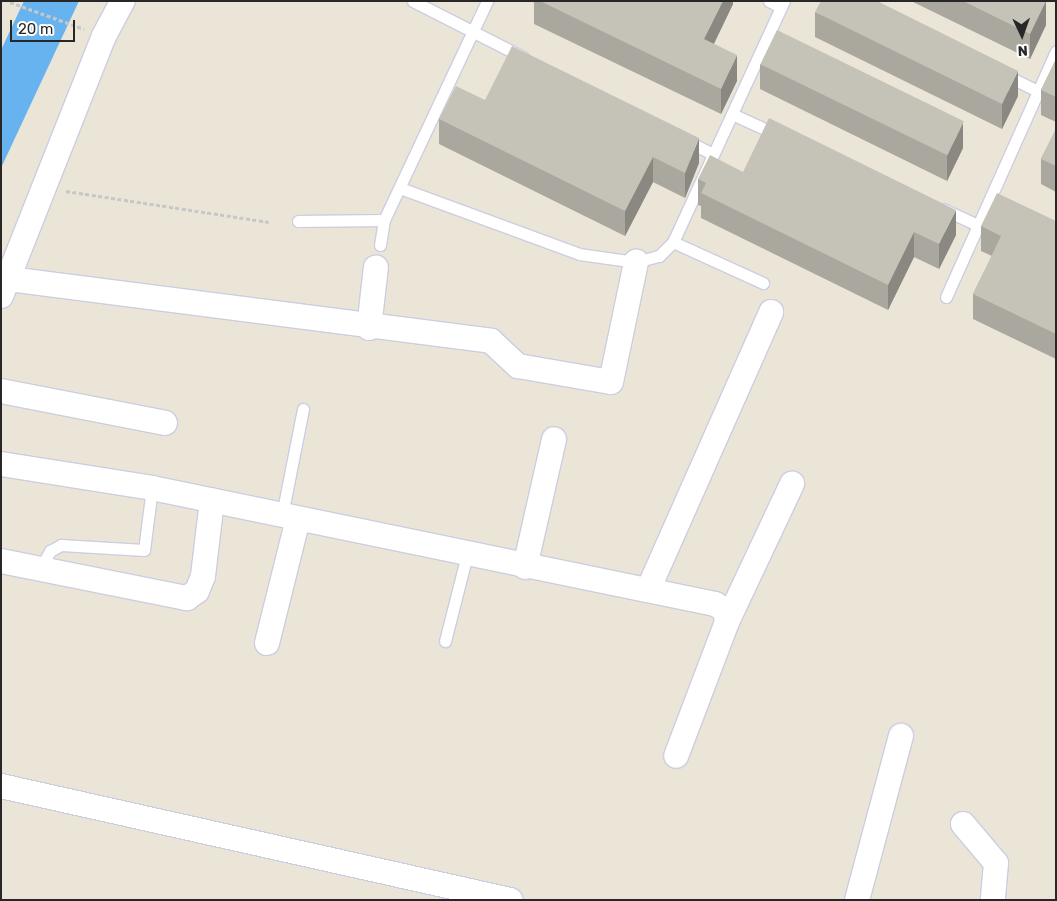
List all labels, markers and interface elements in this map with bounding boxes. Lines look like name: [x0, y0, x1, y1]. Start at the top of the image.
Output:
scale bar: [12, 10, 78, 42]
north arrow: [997, 10, 1047, 60]
text: 20 m: [18, 20, 53, 38]
text: N: [1017, 42, 1028, 59]

